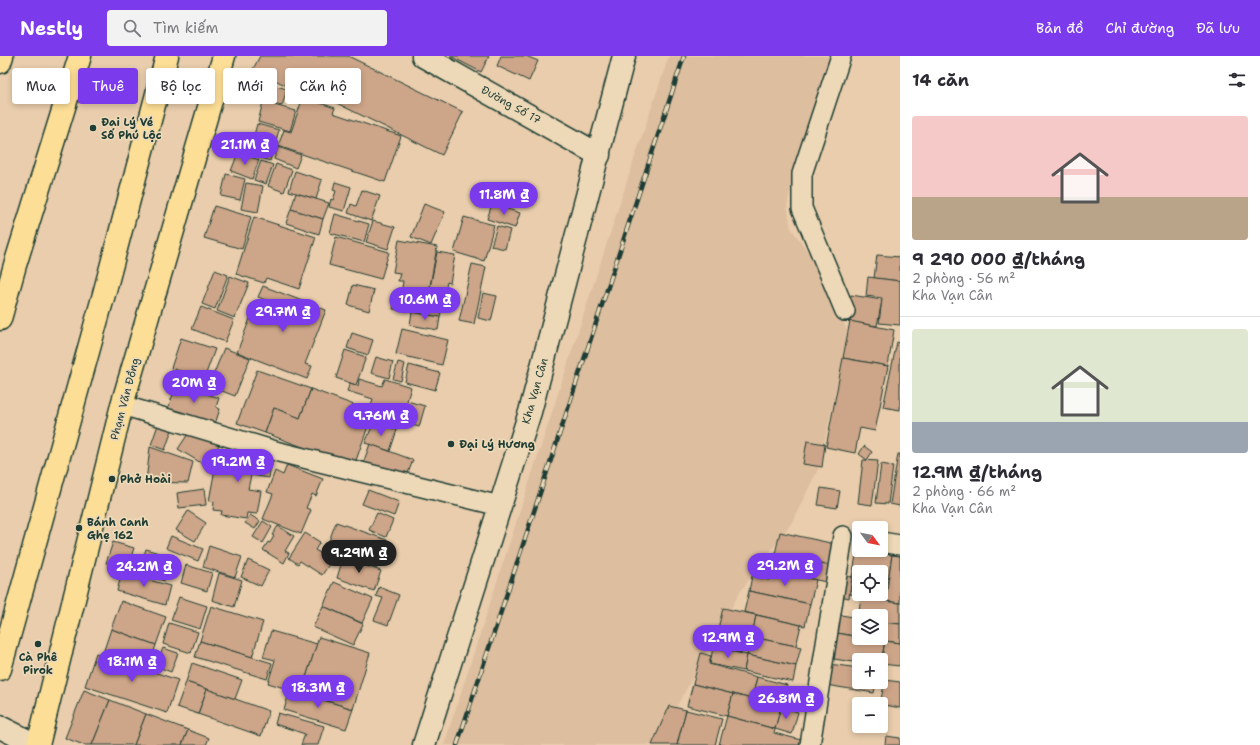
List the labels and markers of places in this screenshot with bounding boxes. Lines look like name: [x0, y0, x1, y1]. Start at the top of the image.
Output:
place label: Đại Lý Vé Số Phú Lộc: [101, 115, 162, 143]
marker: Đại Lý Vé Số Phú Lộc: [88, 123, 98, 133]
pin: 21.1M ₫: [208, 132, 282, 166]
pin: 11.8M ₫: [467, 182, 541, 216]
pin: 10.6M ₫: [388, 287, 462, 321]
pin: 29.7M ₫: [246, 299, 320, 333]
pin: 20M ₫: [166, 370, 222, 404]
pin: 9.76M ₫: [344, 403, 418, 437]
place label: Đại Lý Hương: [459, 437, 535, 452]
marker: Đại Lý Hương: [446, 439, 456, 449]
pin: 19.2M ₫: [201, 449, 275, 483]
place label: Phở Hoài: [120, 472, 171, 487]
marker: Phở Hoài: [107, 474, 117, 484]
place label: Bánh Canh Ghẹ 162: [87, 515, 149, 543]
marker: Bánh Canh Ghẹ 162: [74, 523, 84, 533]
pin: 9.29M ₫: [322, 540, 396, 574]
pin: 29.2M ₫: [748, 553, 822, 587]
pin: 24.2M ₫: [107, 554, 181, 588]
pin: 12.9M ₫: [691, 625, 765, 659]
marker: Cà Phê Pirok: [33, 639, 43, 649]
pin: 18.1M ₫: [95, 649, 169, 683]
place label: Cà Phê Pirok: [19, 650, 58, 678]
pin: 18.3M ₫: [281, 675, 355, 709]
pin: 26.8M ₫: [749, 686, 823, 720]

